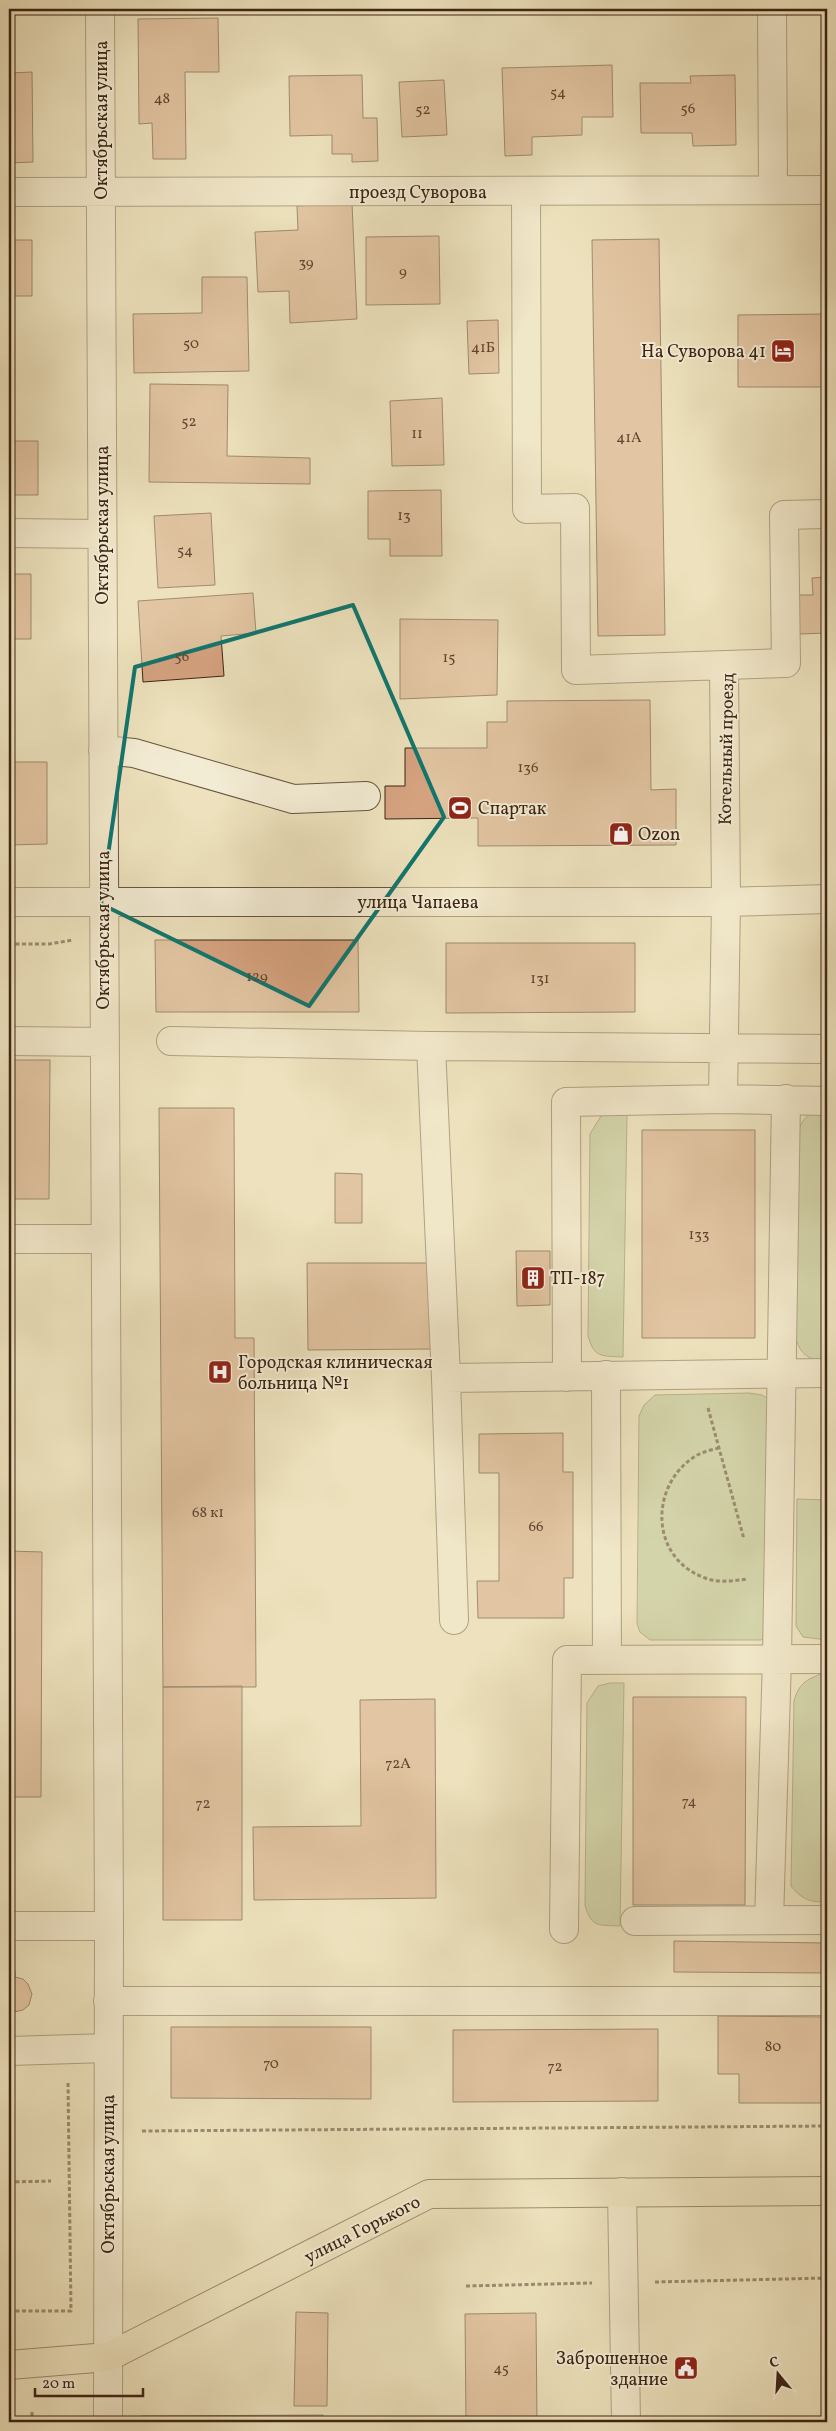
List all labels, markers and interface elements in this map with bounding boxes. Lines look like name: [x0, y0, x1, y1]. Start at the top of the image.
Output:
street label: Октябрьская улица: [90, 41, 115, 199]
house number: 54: [550, 83, 566, 104]
house number: 48: [154, 89, 170, 110]
house number: 56: [681, 99, 695, 120]
house number: 52: [415, 100, 431, 121]
street label: проезд Суворова: [349, 181, 487, 206]
house number: 39: [298, 253, 314, 274]
house number: 9: [399, 262, 407, 283]
house number: 50: [183, 334, 199, 355]
house number: 41Б: [471, 338, 495, 359]
hotel icon: На Суворова 41: [770, 338, 796, 364]
place label: На Суворова 41: [641, 340, 766, 365]
house number: 52: [181, 412, 197, 433]
house number: 11: [411, 424, 423, 445]
house number: 41А: [616, 428, 642, 449]
street label: Октябрьская улица: [91, 446, 116, 604]
house number: 13: [397, 506, 411, 527]
house number: 54: [177, 541, 193, 562]
house number: 56: [175, 647, 189, 668]
house number: 15: [442, 648, 456, 669]
street label: Котельный проезд: [714, 673, 741, 825]
house number: 136: [517, 758, 539, 779]
sports icon: Спартак: [447, 795, 473, 821]
place label: Спартак: [478, 797, 547, 822]
shop icon: Ozon: [608, 821, 634, 847]
place label: Ozon: [638, 823, 681, 848]
street label: Октябрьская улица: [92, 851, 117, 1009]
street label: улица Чапаева: [357, 891, 479, 916]
house number: 129: [246, 967, 268, 988]
house number: 131: [530, 969, 550, 990]
house number: 133: [688, 1225, 710, 1246]
building icon: ТП-187: [520, 1265, 546, 1291]
place label: ТП-187: [550, 1267, 605, 1292]
place label: Городская клиническая больница №1: [238, 1351, 433, 1397]
hospital icon: Городская клиническая больница №1: [207, 1359, 233, 1385]
house number: 68 к1: [192, 1503, 224, 1524]
house number: 66: [528, 1517, 544, 1538]
house number: 72А: [385, 1754, 411, 1775]
house number: 74: [682, 1792, 696, 1813]
house number: 72: [195, 1794, 211, 1815]
house number: 80: [765, 2037, 781, 2058]
house number: 70: [263, 2054, 279, 2075]
house number: 72: [547, 2057, 563, 2078]
street label: Октябрьская улица: [97, 2095, 122, 2253]
street label: улица Горького: [300, 2190, 425, 2270]
place label: Заброшенное здание: [556, 2347, 668, 2393]
north arrow: [754, 2348, 804, 2398]
text: С: [767, 2353, 782, 2373]
public building icon: Заброшенное здание: [673, 2355, 699, 2381]
house number: 45: [493, 2359, 509, 2380]
scale bar: [35, 2366, 142, 2398]
text: 20 m: [42, 2374, 75, 2395]

